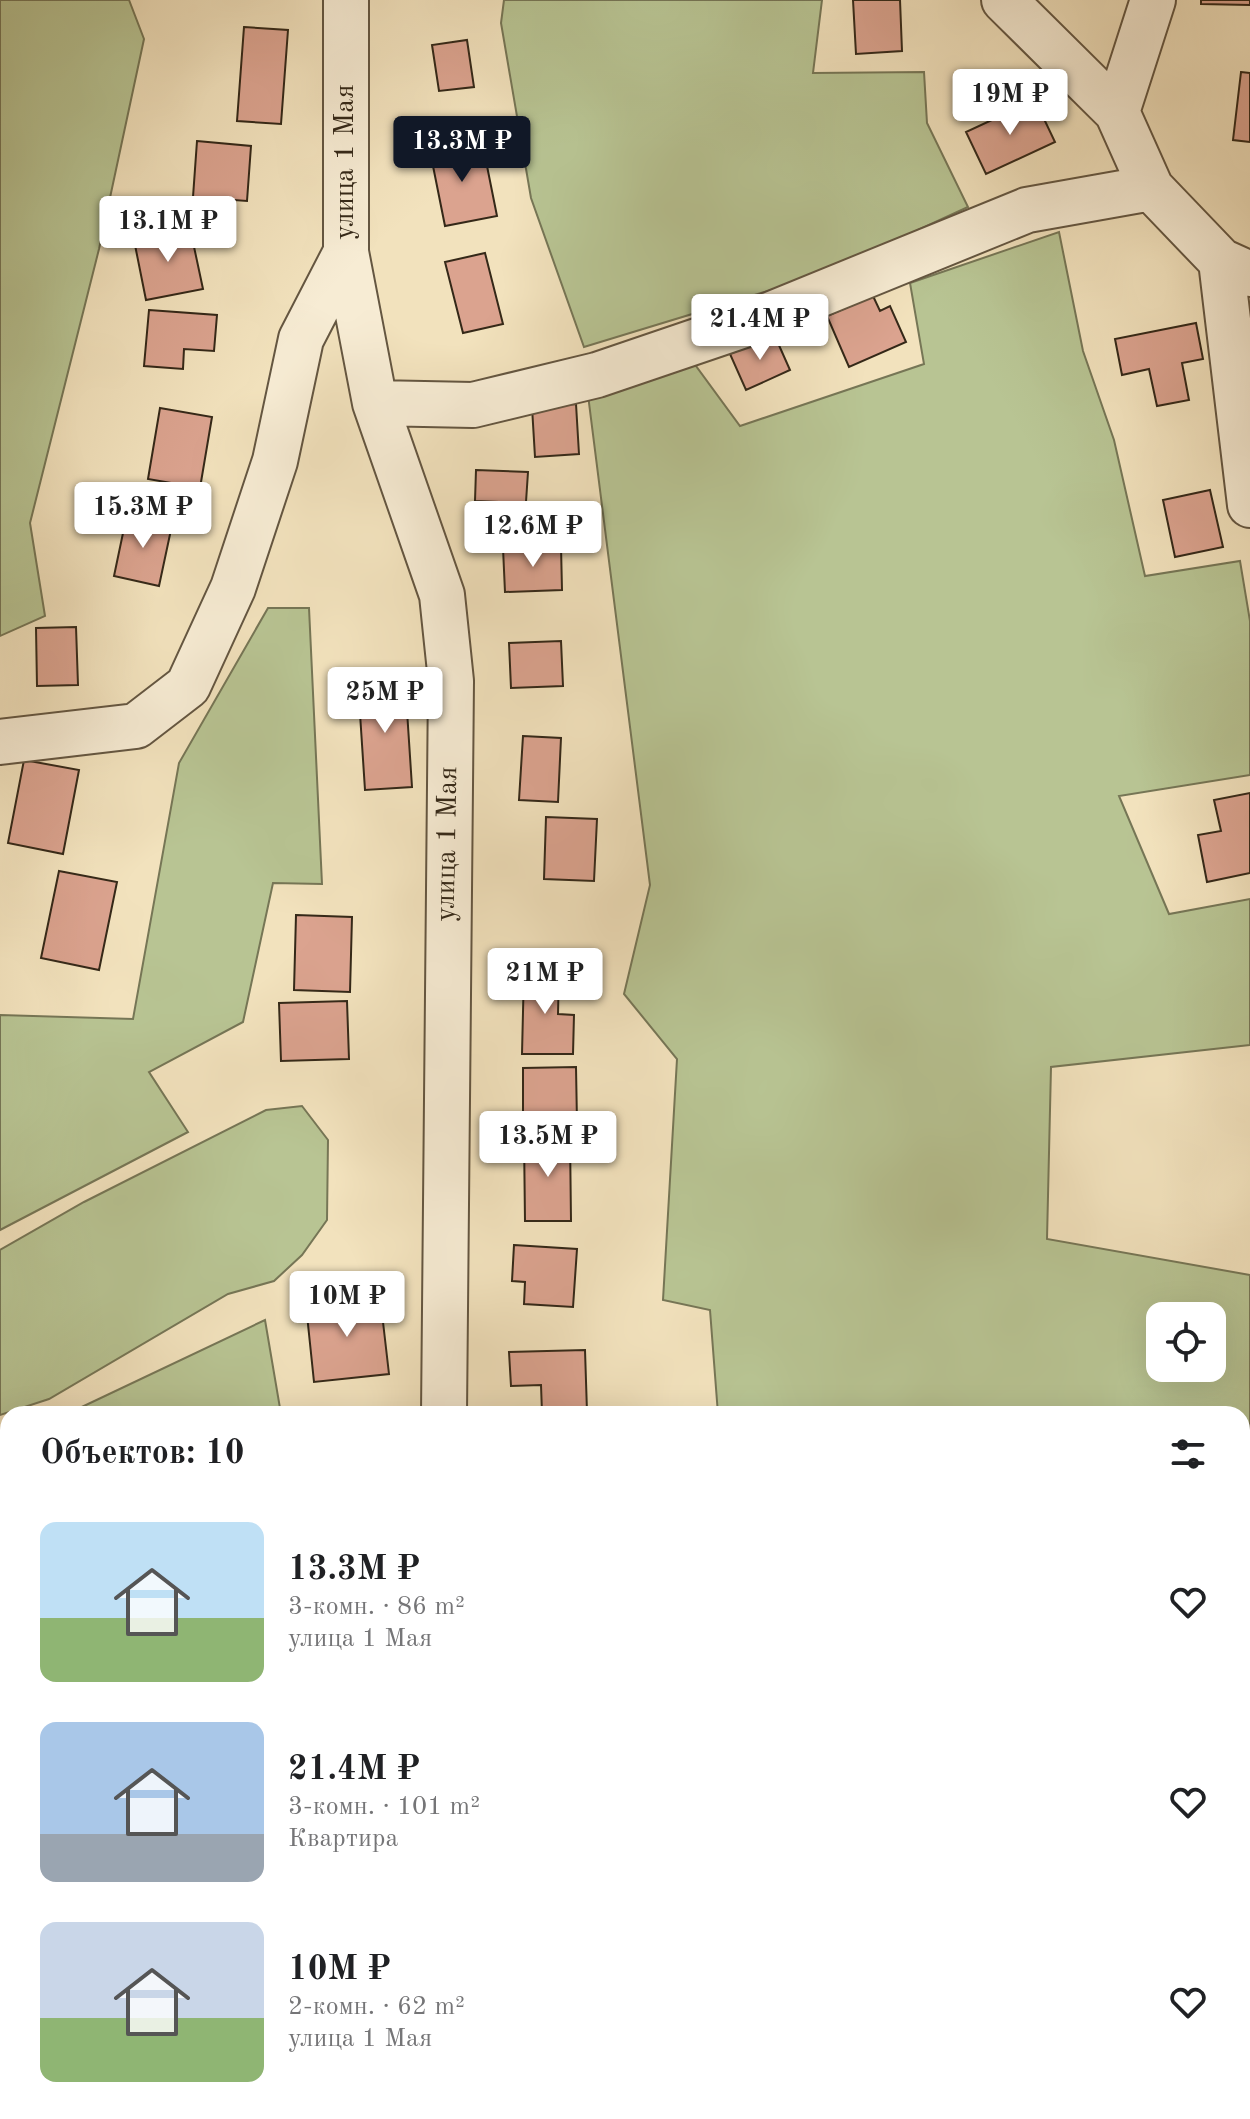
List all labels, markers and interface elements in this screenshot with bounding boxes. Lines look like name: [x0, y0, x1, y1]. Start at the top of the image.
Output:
pin: 19M ₽: [954, 69, 1066, 137]
text: 19M ₽: [971, 82, 1049, 108]
street label: улица 1 Мая: [332, 84, 360, 240]
pin: 13.3M ₽: [388, 116, 536, 184]
text: 13.3M ₽: [411, 129, 513, 155]
pin: 13.1M ₽: [94, 196, 242, 264]
text: 13.1M ₽: [117, 209, 219, 235]
pin: 21.4M ₽: [686, 294, 834, 362]
text: 21.4M ₽: [709, 307, 811, 333]
pin: 15.3M ₽: [69, 482, 217, 550]
text: 15.3M ₽: [92, 495, 194, 521]
pin: 12.6M ₽: [459, 501, 607, 569]
text: 12.6M ₽: [482, 514, 584, 540]
pin: 25M ₽: [329, 667, 441, 735]
text: 25M ₽: [346, 680, 424, 706]
street label: улица 1 Мая: [433, 766, 463, 922]
pin: 21M ₽: [489, 948, 601, 1016]
text: 21M ₽: [506, 961, 584, 987]
pin: 13.5M ₽: [474, 1111, 622, 1179]
text: 13.5M ₽: [497, 1124, 599, 1150]
pin: 10M ₽: [291, 1271, 403, 1339]
text: 10M ₽: [308, 1284, 386, 1310]
map controls: [1146, 1302, 1226, 1382]
button: locate: [1146, 1302, 1226, 1382]
icon: filters: [1166, 1432, 1210, 1476]
text: Объектов: 10: [40, 1437, 244, 1471]
text: 13.3M ₽: [288, 1553, 420, 1587]
icon: home: [104, 1554, 200, 1650]
icon: heart: [1166, 1580, 1210, 1624]
text: 3-комн. · 86 m²: [288, 1594, 465, 1620]
text: улица 1 Мая: [288, 1626, 432, 1652]
text: 21.4M ₽: [288, 1753, 420, 1787]
icon: home: [104, 1754, 200, 1850]
icon: heart: [1166, 1780, 1210, 1824]
text: 3-комн. · 101 m²: [288, 1794, 480, 1820]
text: Квартира: [288, 1826, 398, 1852]
text: 10M ₽: [288, 1953, 391, 1987]
icon: home: [104, 1954, 200, 2050]
icon: heart: [1166, 1980, 1210, 2024]
text: 2-комн. · 62 m²: [288, 1994, 465, 2020]
text: улица 1 Мая: [288, 2026, 432, 2052]

